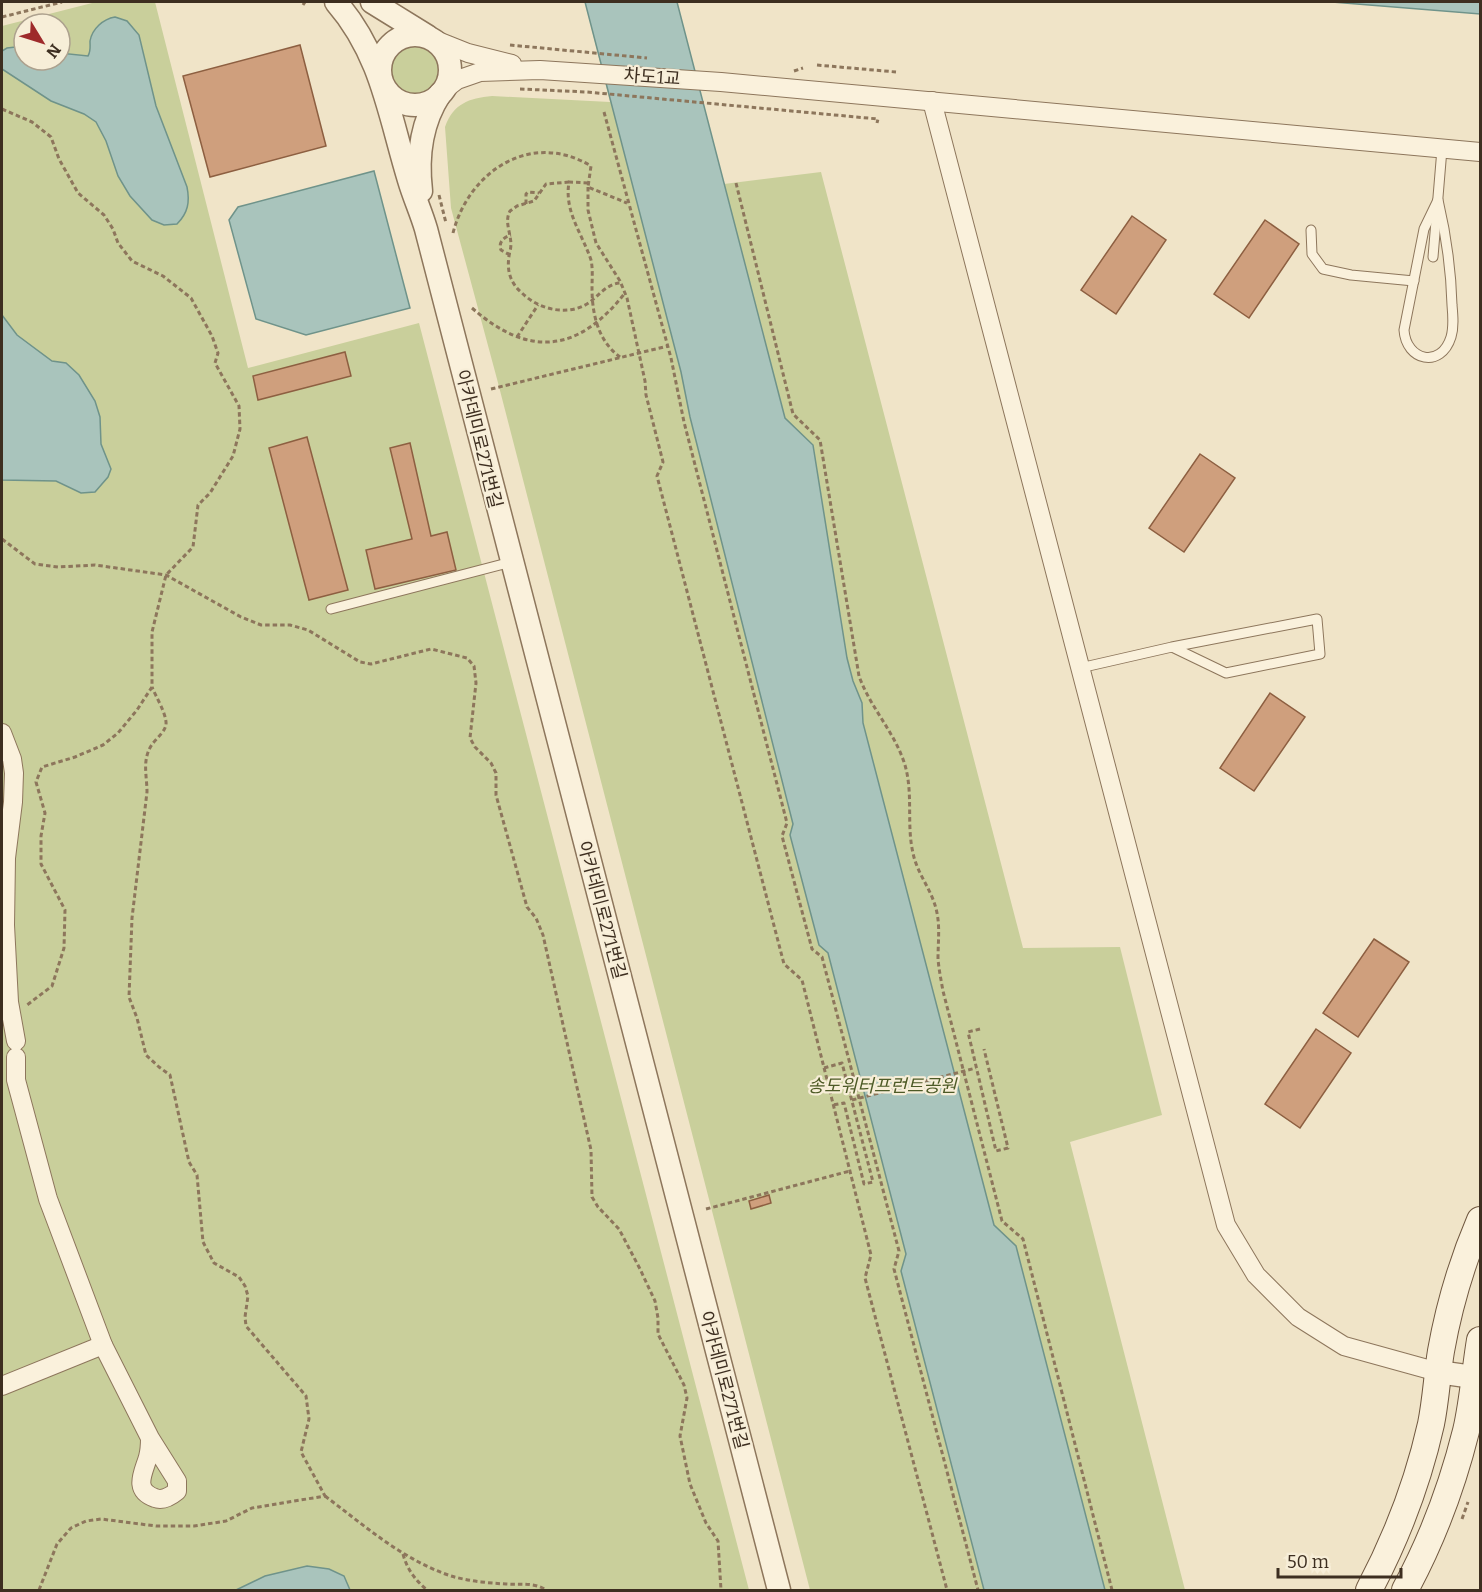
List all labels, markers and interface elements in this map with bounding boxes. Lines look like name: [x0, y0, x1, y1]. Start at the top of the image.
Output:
north arrow: [12, 12, 72, 72]
text: N: [42, 40, 65, 62]
street label: 차도1교: [623, 64, 681, 90]
street label: 아카데미로271번길: [451, 367, 507, 511]
street label: 아카데미로271번길: [573, 839, 631, 981]
park label: 송도워터프런트공원: [807, 1075, 958, 1097]
street label: 아카데미로271번길: [695, 1309, 753, 1451]
scale bar: [1278, 1541, 1401, 1579]
text: 50 m: [1287, 1551, 1329, 1573]

